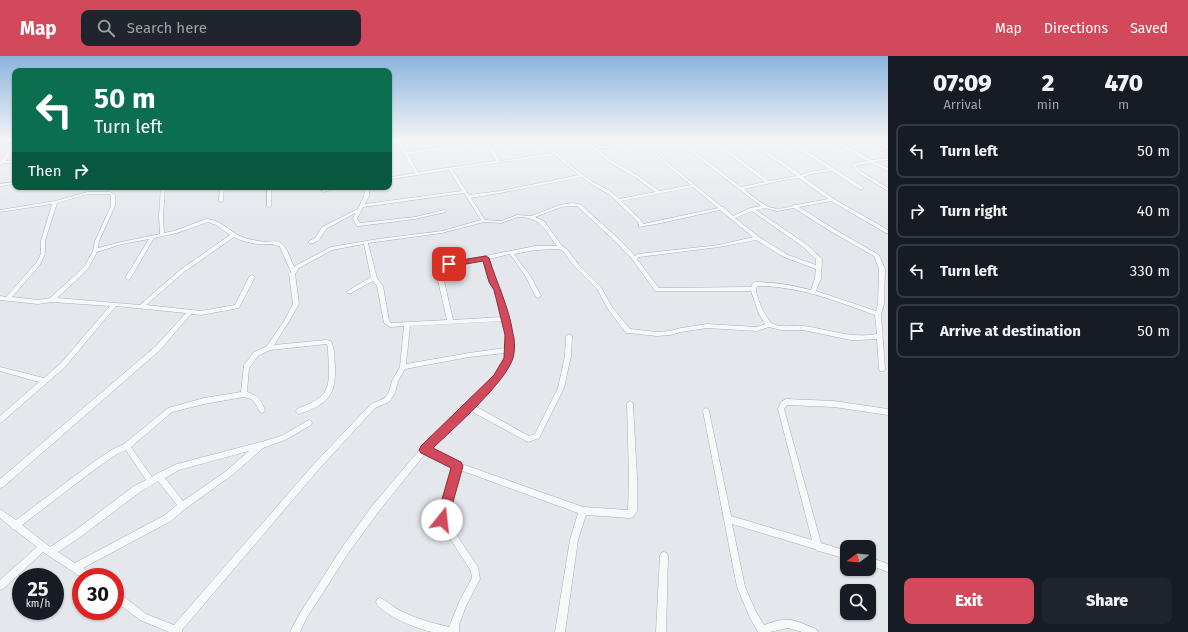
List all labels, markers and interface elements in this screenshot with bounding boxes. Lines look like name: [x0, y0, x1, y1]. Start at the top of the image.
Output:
search box: [81, 10, 361, 46]
text: Map: [20, 17, 57, 40]
icon: search: [95, 17, 117, 39]
text: Search here: [127, 19, 207, 37]
text: Map: [995, 20, 1022, 37]
text: Directions: [1044, 20, 1108, 37]
text: Saved: [1130, 20, 1168, 37]
text: 07:09: [933, 69, 992, 97]
text: 2: [1042, 69, 1054, 97]
text: 470: [1104, 69, 1143, 97]
text: 50 m: [94, 82, 156, 115]
icon: left: [28, 84, 80, 136]
text: Arrival: [943, 97, 981, 112]
text: min: [1037, 97, 1059, 112]
text: m: [1118, 97, 1129, 112]
text: Turn left: [94, 116, 163, 138]
icon: left: [906, 140, 928, 162]
text: Turn left: [940, 142, 998, 160]
text: 50 m: [1137, 142, 1170, 160]
icon: right: [70, 160, 92, 182]
text: Then: [28, 162, 62, 180]
icon: right: [906, 200, 928, 222]
text: Turn right: [940, 202, 1007, 220]
text: 40 m: [1137, 202, 1170, 220]
pin: [432, 247, 466, 281]
icon: arrive: [438, 253, 460, 275]
icon: left: [906, 260, 928, 282]
text: Turn left: [940, 262, 998, 280]
text: 330 m: [1130, 262, 1170, 280]
icon: arrive: [906, 320, 928, 342]
text: Arrive at destination: [940, 322, 1081, 340]
text: 50 m: [1137, 322, 1170, 340]
position arrow: [421, 499, 463, 541]
north arrow: [840, 540, 876, 576]
map controls: [840, 540, 876, 620]
speed limit sign: 30: [72, 568, 124, 620]
text: 25: [27, 577, 49, 601]
button: Exit: [904, 578, 1034, 624]
button: Share: [1042, 578, 1172, 624]
button: search: [840, 584, 876, 620]
text: km/h: [26, 598, 50, 610]

